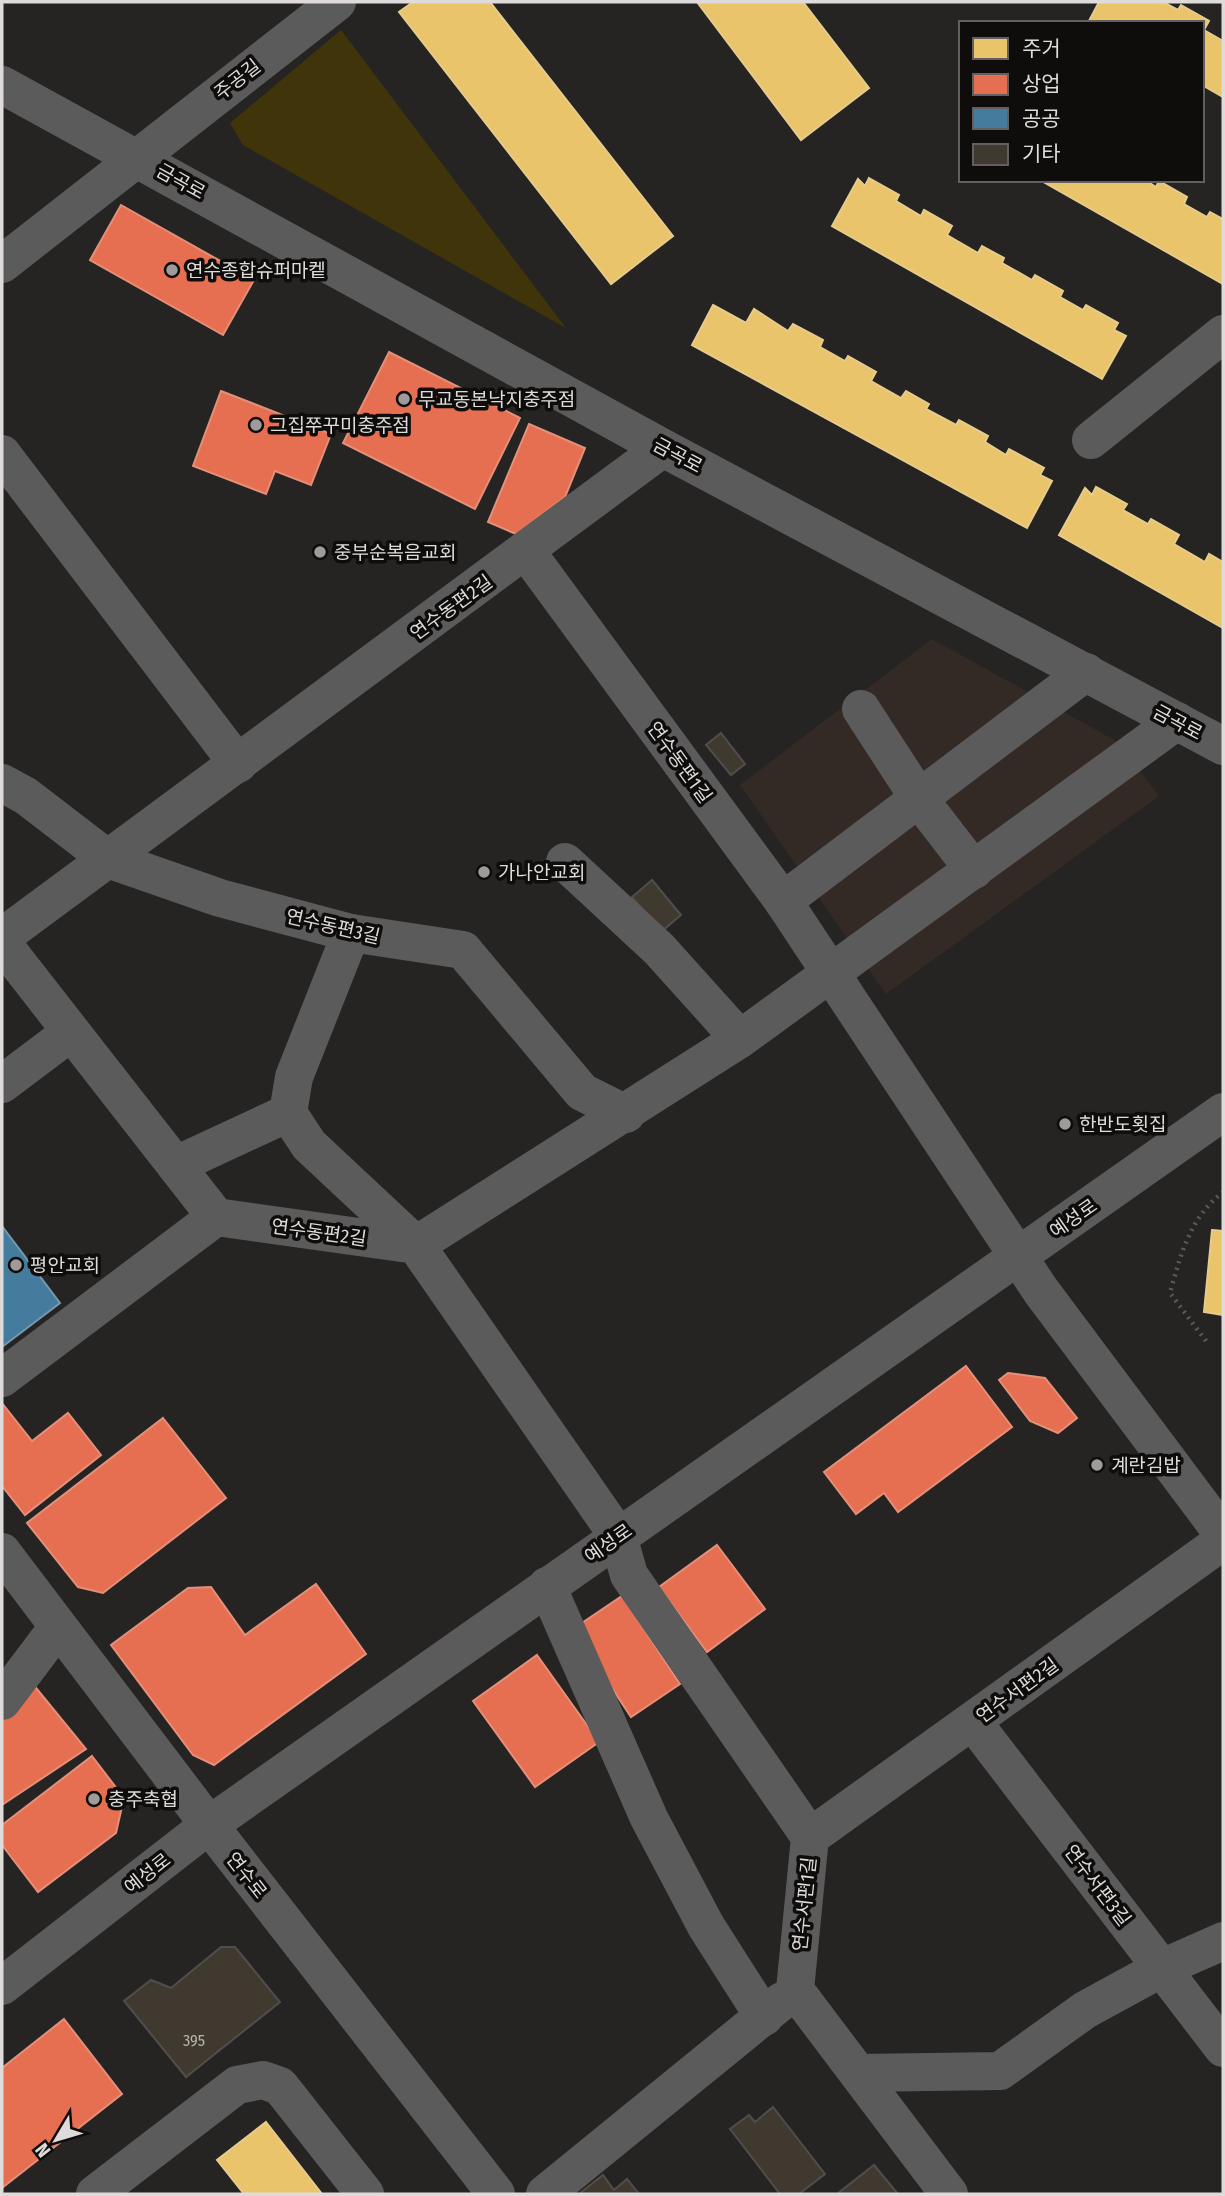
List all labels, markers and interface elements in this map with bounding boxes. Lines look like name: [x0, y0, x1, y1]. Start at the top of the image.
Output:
legend: [959, 21, 1204, 182]
text: 주거: [1022, 36, 1061, 62]
street label: 주공길: [210, 54, 265, 105]
text: 상업: [1022, 71, 1061, 97]
text: 공공: [1022, 106, 1061, 132]
text: 기타: [1022, 141, 1061, 167]
street label: 금곡로: [152, 159, 209, 204]
place label: 연수종합슈퍼마켙: [186, 259, 326, 282]
marker: 연수종합슈퍼마켙: [164, 262, 180, 278]
place label: 무교동본낙지충주점: [418, 388, 575, 411]
marker: 무교동본낙지충주점: [396, 391, 412, 407]
place label: 그집쭈꾸미충주점: [270, 414, 410, 437]
marker: 그집쭈꾸미충주점: [248, 417, 264, 433]
street label: 금곡로: [649, 433, 706, 478]
place label: 중부순복음교회: [334, 541, 456, 564]
marker: 중부순복음교회: [312, 544, 328, 560]
street label: 연수동편2길: [406, 570, 497, 645]
street label: 금곡로: [1149, 700, 1206, 745]
street label: 연수동편1길: [642, 717, 717, 807]
place label: 가나안교회: [498, 861, 585, 884]
marker: 가나안교회: [476, 864, 492, 880]
street label: 연수동편3길: [284, 904, 382, 948]
place label: 한반도횟집: [1079, 1113, 1166, 1136]
marker: 한반도횟집: [1057, 1116, 1073, 1132]
street label: 예성로: [1045, 1194, 1101, 1243]
street label: 연수동편2길: [270, 1214, 368, 1251]
place label: 평안교회: [30, 1254, 100, 1277]
marker: 평안교회: [8, 1257, 24, 1273]
place label: 계란김밥: [1111, 1454, 1181, 1477]
marker: 계란김밥: [1089, 1457, 1105, 1473]
street label: 예성로: [580, 1519, 636, 1568]
street label: 연수서편2길: [972, 1653, 1063, 1728]
place label: 충주축협: [108, 1788, 178, 1811]
marker: 충주축협: [86, 1791, 102, 1807]
street label: 연수서편3길: [1060, 1840, 1136, 1931]
street label: 예성로: [120, 1848, 175, 1899]
street label: 연수로: [221, 1848, 272, 1903]
street label: 연수서편1길: [788, 1856, 821, 1952]
house number: 395: [183, 2031, 205, 2050]
north arrow: [21, 2105, 91, 2175]
text: N: [30, 2139, 56, 2162]

